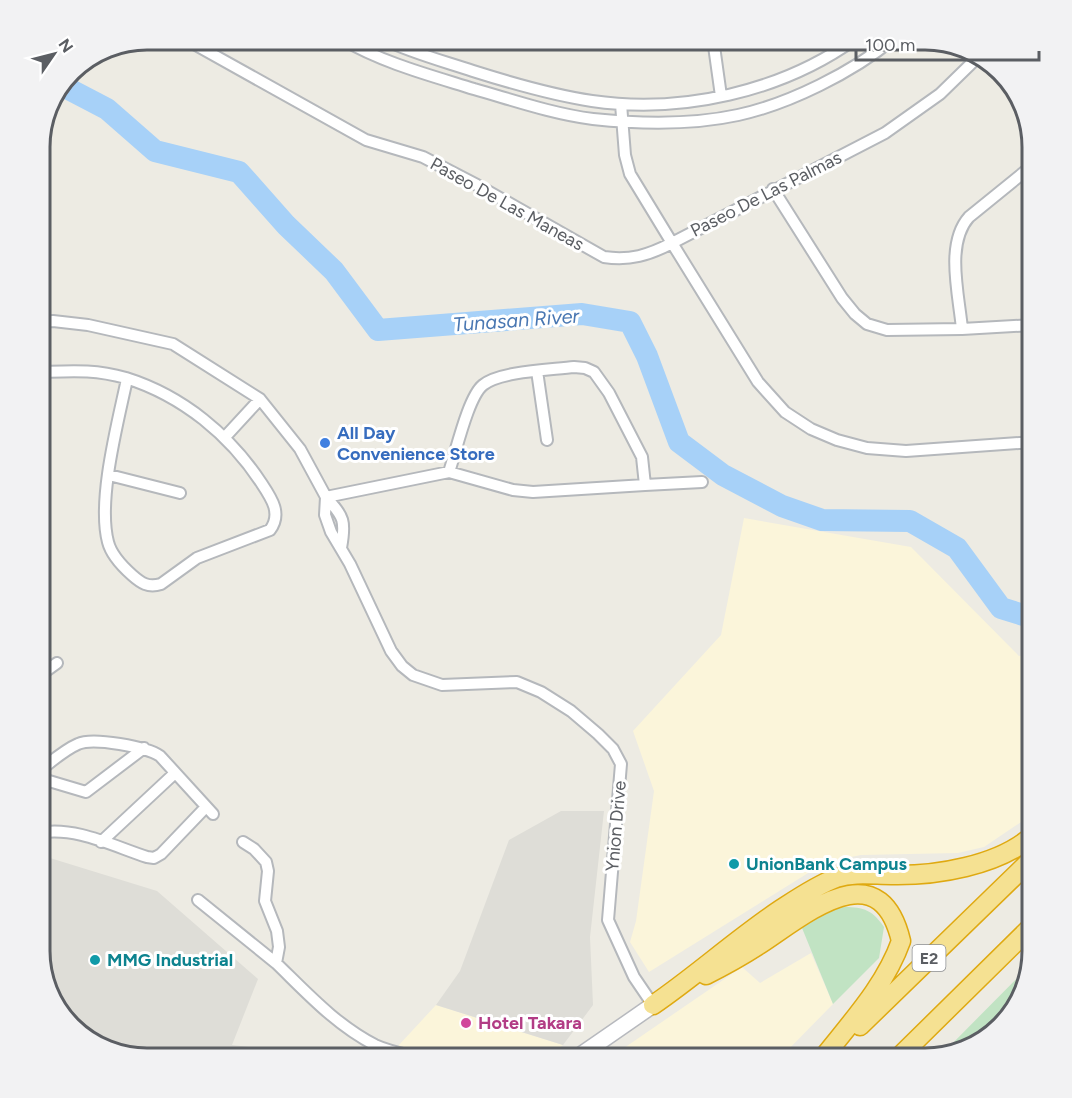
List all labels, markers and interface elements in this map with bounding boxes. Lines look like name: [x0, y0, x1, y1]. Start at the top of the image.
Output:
north arrow: [24, 24, 84, 84]
scale bar: [856, 24, 1039, 62]
text: 100 m: [865, 34, 915, 56]
text: N: [55, 35, 77, 56]
street label: Paseo De Las Palmas: [687, 146, 845, 242]
street label: Paseo De Las Maneas: [426, 153, 588, 255]
water label: Tunasan River: [452, 304, 581, 336]
place label: All Day Convenience Store: [337, 422, 495, 465]
marker: All Day Convenience Store: [318, 436, 332, 450]
street label: Ynion Drive: [601, 779, 631, 872]
place label: UnionBank Campus: [746, 853, 907, 875]
marker: UnionBank Campus: [727, 857, 741, 871]
road number: E2: [912, 945, 946, 971]
place label: MMG Industrial: [107, 949, 233, 971]
marker: MMG Industrial: [88, 953, 102, 967]
place label: Hotel Takara: [478, 1012, 582, 1034]
marker: Hotel Takara: [459, 1016, 473, 1030]

